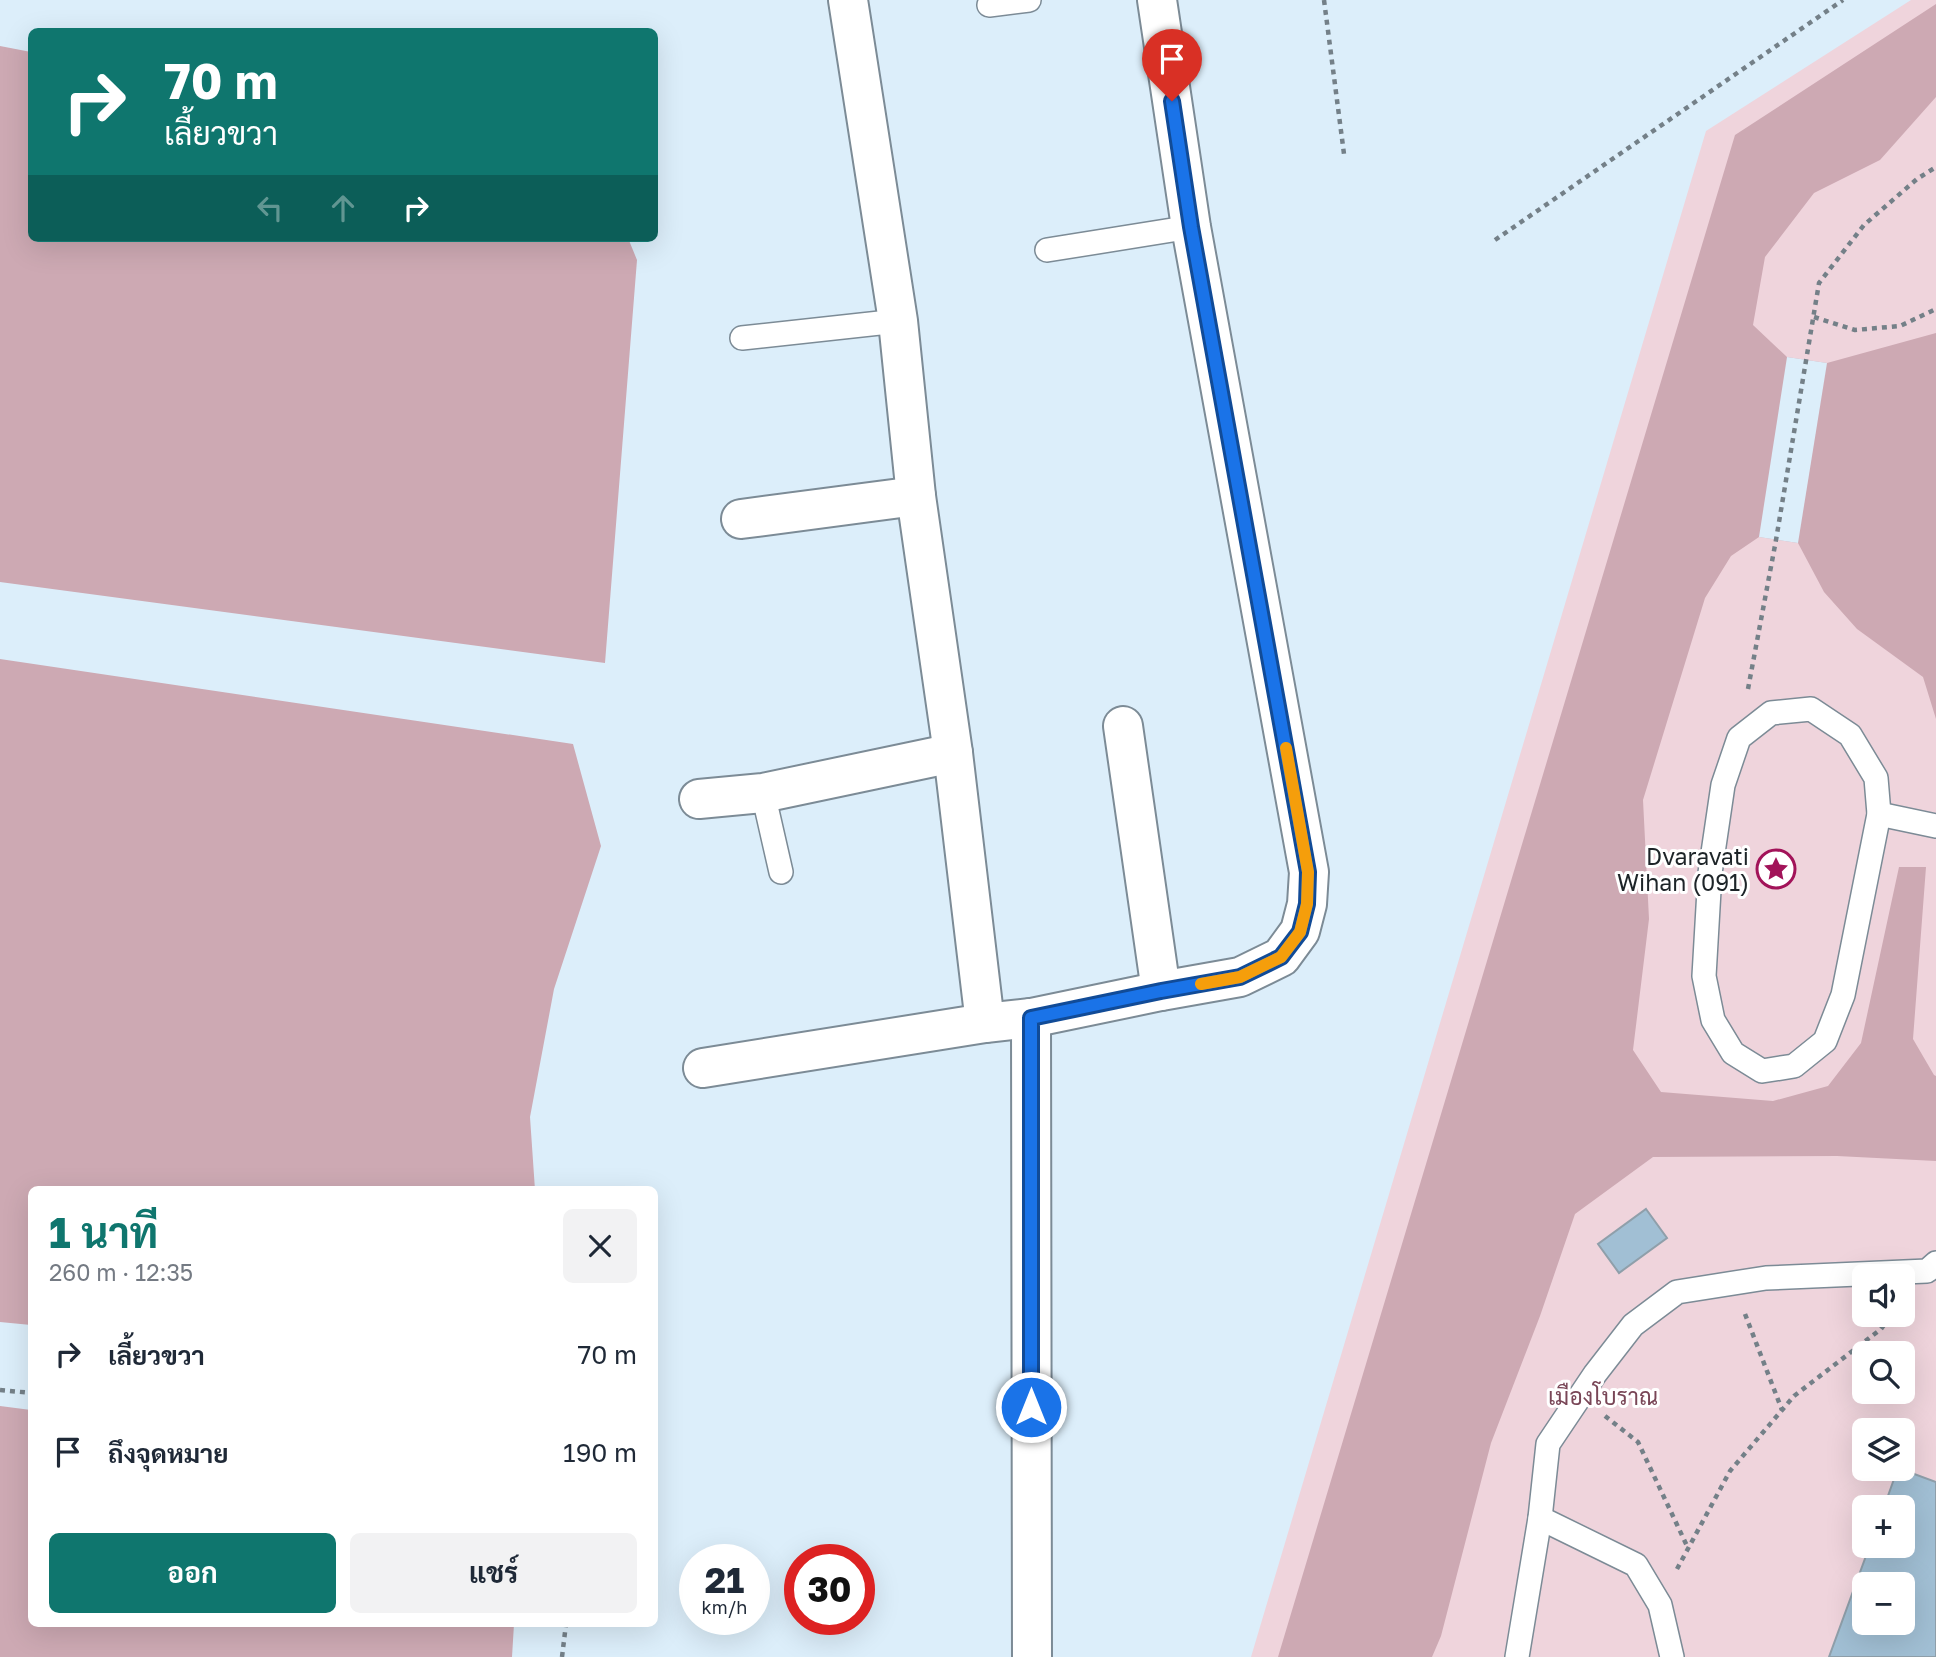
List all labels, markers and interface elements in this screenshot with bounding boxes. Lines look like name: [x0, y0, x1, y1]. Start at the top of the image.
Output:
pin: [1142, 29, 1202, 101]
icon: arrive: [1153, 40, 1191, 78]
text: 70 m: [164, 51, 278, 110]
icon: right: [49, 56, 140, 147]
text: เลี้ยวขวา: [164, 114, 278, 152]
icon: left: [251, 189, 289, 227]
icon: ahead: [324, 189, 362, 227]
icon: right: [397, 189, 435, 227]
place label: Dvaravati Wihan (091): [1617, 842, 1749, 896]
place icon: Dvaravati Wihan (091): [1755, 848, 1797, 890]
text: 1 นาที: [49, 1207, 158, 1257]
button: close: [563, 1209, 637, 1283]
text: 260 m · 12:35: [49, 1258, 193, 1286]
map controls: [1852, 1264, 1915, 1635]
button: sound: [1852, 1264, 1915, 1327]
icon: right: [49, 1335, 87, 1373]
text: 70 m: [578, 1339, 637, 1370]
text: เลี้ยวขวา: [108, 1340, 205, 1371]
button: search: [1852, 1341, 1915, 1404]
position arrow: [994, 1370, 1068, 1444]
park label: เมืองโบราณ: [1548, 1381, 1658, 1410]
button: layers: [1852, 1418, 1915, 1481]
icon: arrive: [49, 1433, 87, 1471]
text: 190 m: [563, 1437, 637, 1468]
text: ถึงจุดหมาย: [108, 1438, 229, 1469]
button: +: [1852, 1495, 1915, 1558]
button: ออก: [49, 1533, 336, 1613]
button: แชร์: [350, 1533, 637, 1613]
speed limit sign: 30: [784, 1544, 875, 1635]
text: 21: [705, 1559, 744, 1601]
button: −: [1852, 1572, 1915, 1635]
text: km/h: [702, 1596, 747, 1618]

